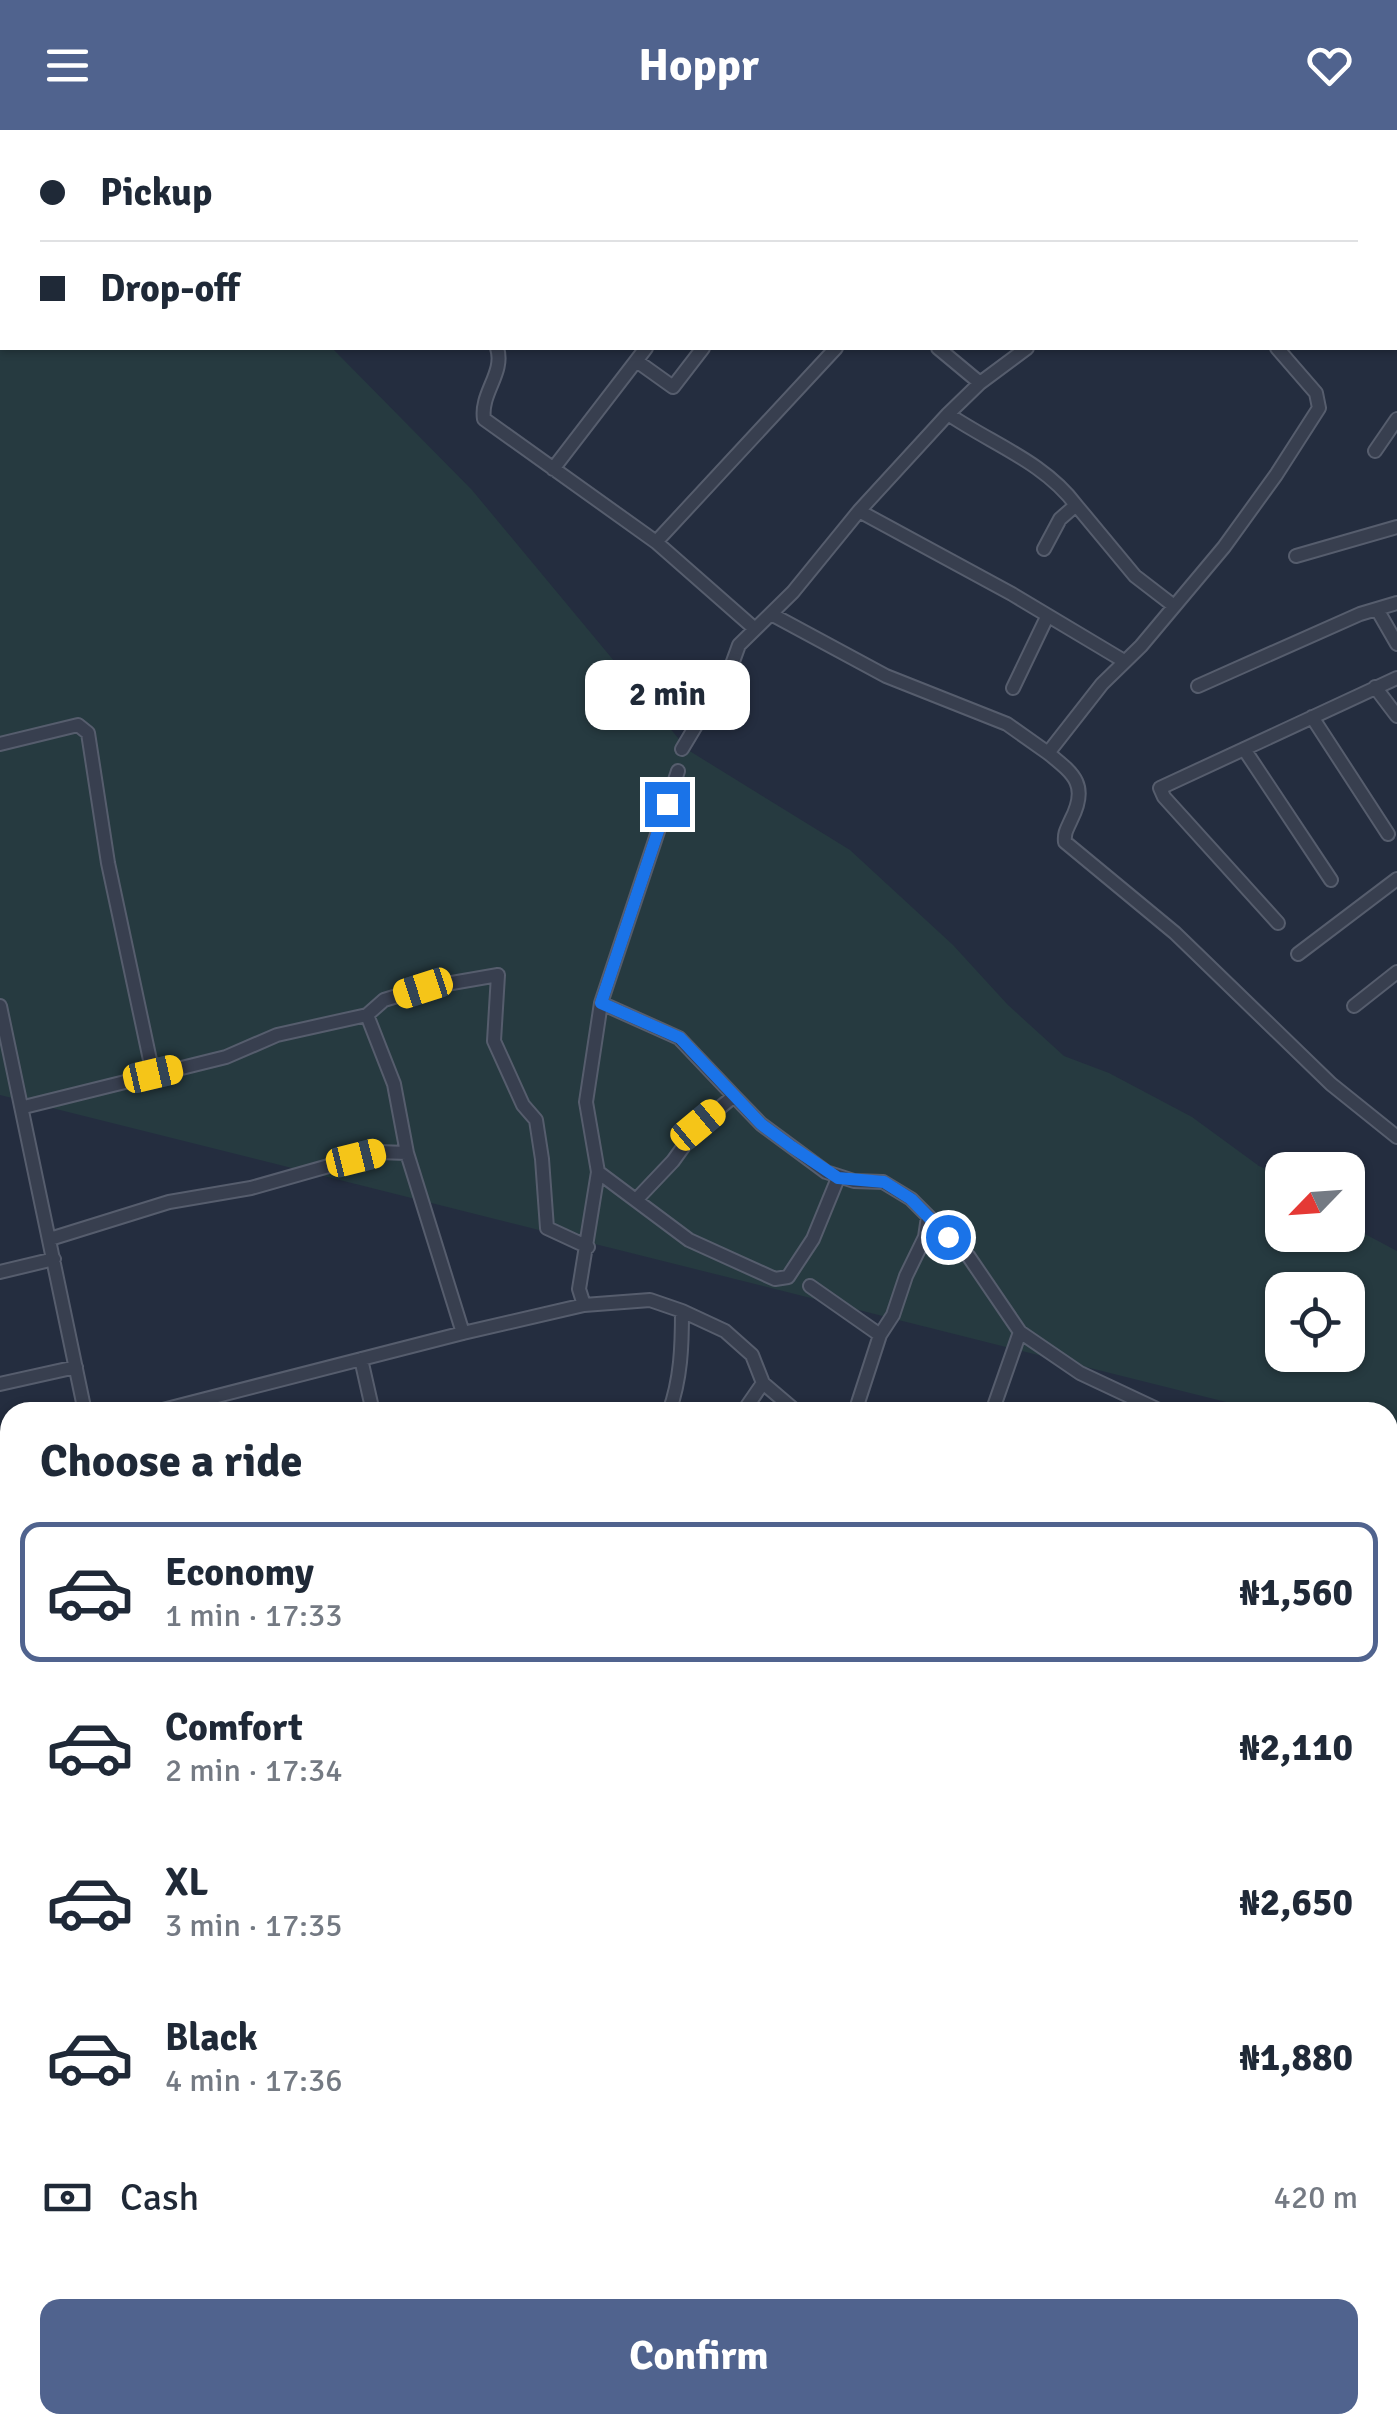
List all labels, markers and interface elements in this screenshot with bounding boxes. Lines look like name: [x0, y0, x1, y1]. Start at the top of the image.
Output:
icon: menu: [40, 38, 95, 93]
text: Hoppr: [638, 38, 759, 93]
icon: heart: [1302, 38, 1357, 93]
text: Pickup: [100, 169, 212, 216]
text: Drop-off: [100, 265, 240, 312]
callout: 2 min: [584, 659, 750, 729]
text: 2 min: [629, 675, 706, 714]
route end: [645, 782, 690, 827]
car: [390, 964, 456, 1012]
car: [120, 1053, 186, 1095]
car: [665, 1094, 731, 1156]
car: [323, 1136, 389, 1180]
north arrow: [1265, 1152, 1365, 1252]
map controls: [1265, 1152, 1365, 1372]
route start: [926, 1215, 971, 1260]
button: locate: [1265, 1272, 1365, 1372]
text: Choose a ride: [40, 1434, 303, 1489]
icon: car: [45, 1547, 135, 1637]
text: Economy: [165, 1549, 314, 1596]
text: ₦1,560: [1239, 1569, 1353, 1616]
text: 1 min · 17:33: [165, 1596, 343, 1635]
icon: car: [45, 1702, 135, 1792]
text: Comfort: [165, 1704, 303, 1751]
text: ₦2,110: [1239, 1724, 1353, 1771]
text: 2 min · 17:34: [165, 1751, 343, 1790]
icon: car: [45, 1857, 135, 1947]
text: XL: [165, 1859, 208, 1906]
text: ₦2,650: [1239, 1879, 1353, 1926]
text: 3 min · 17:35: [165, 1906, 343, 1945]
icon: car: [45, 2012, 135, 2102]
text: Black: [165, 2014, 258, 2061]
text: ₦1,880: [1239, 2034, 1353, 2081]
text: 4 min · 17:36: [165, 2061, 343, 2100]
icon: cash: [40, 2170, 95, 2225]
text: Cash: [120, 2174, 199, 2221]
text: 420 m: [1274, 2178, 1358, 2217]
button: Confirm: [40, 2299, 1358, 2414]

